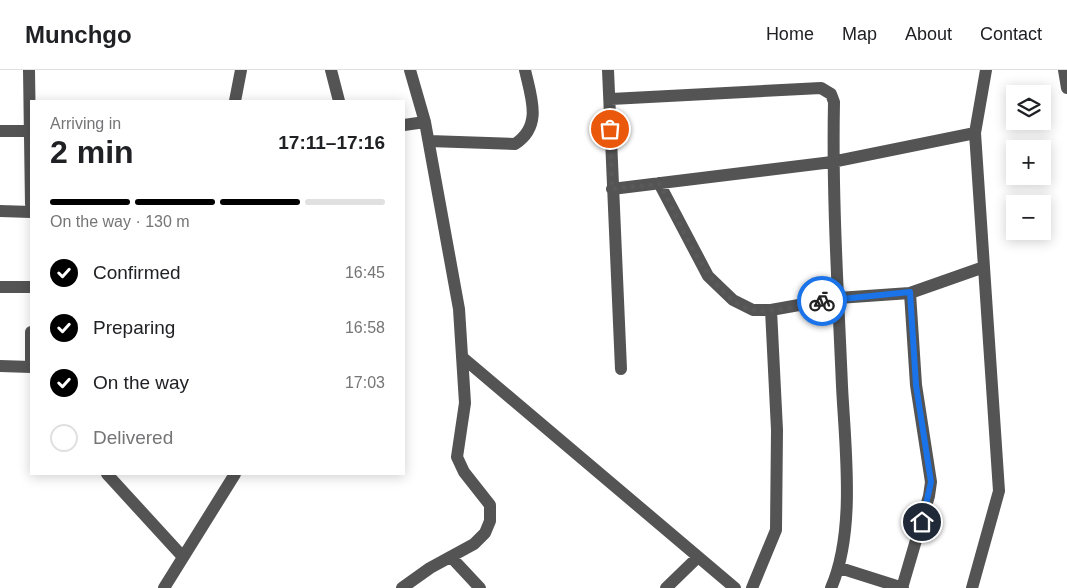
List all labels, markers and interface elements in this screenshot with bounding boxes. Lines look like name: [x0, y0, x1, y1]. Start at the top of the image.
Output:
text: Munchgo: [25, 21, 132, 48]
text: Home: [766, 24, 814, 44]
text: Map: [842, 24, 877, 44]
text: About: [905, 24, 952, 44]
text: Contact: [980, 24, 1042, 44]
map controls: [1006, 85, 1051, 240]
button: layers: [1006, 85, 1051, 130]
pin: [589, 108, 631, 150]
text: Arriving in: [50, 115, 121, 132]
icon: bag: [596, 115, 624, 143]
text: 17:11–17:16: [278, 132, 385, 153]
text: 2 min: [50, 134, 134, 170]
button: +: [1006, 140, 1051, 185]
button: −: [1006, 195, 1051, 240]
text: On the way · 130 m: [50, 213, 190, 230]
icon: check: [50, 259, 78, 287]
text: Confirmed: [93, 262, 181, 283]
text: 16:45: [345, 264, 385, 281]
courier: [797, 276, 847, 326]
icon: bike: [808, 287, 836, 315]
icon: check: [50, 314, 78, 342]
text: Preparing: [93, 317, 175, 338]
text: 16:58: [345, 319, 385, 336]
icon: check: [50, 369, 78, 397]
text: On the way: [93, 372, 189, 393]
text: 17:03: [345, 374, 385, 391]
text: Delivered: [93, 427, 173, 448]
pin: [901, 501, 943, 543]
icon: home: [908, 508, 936, 536]

